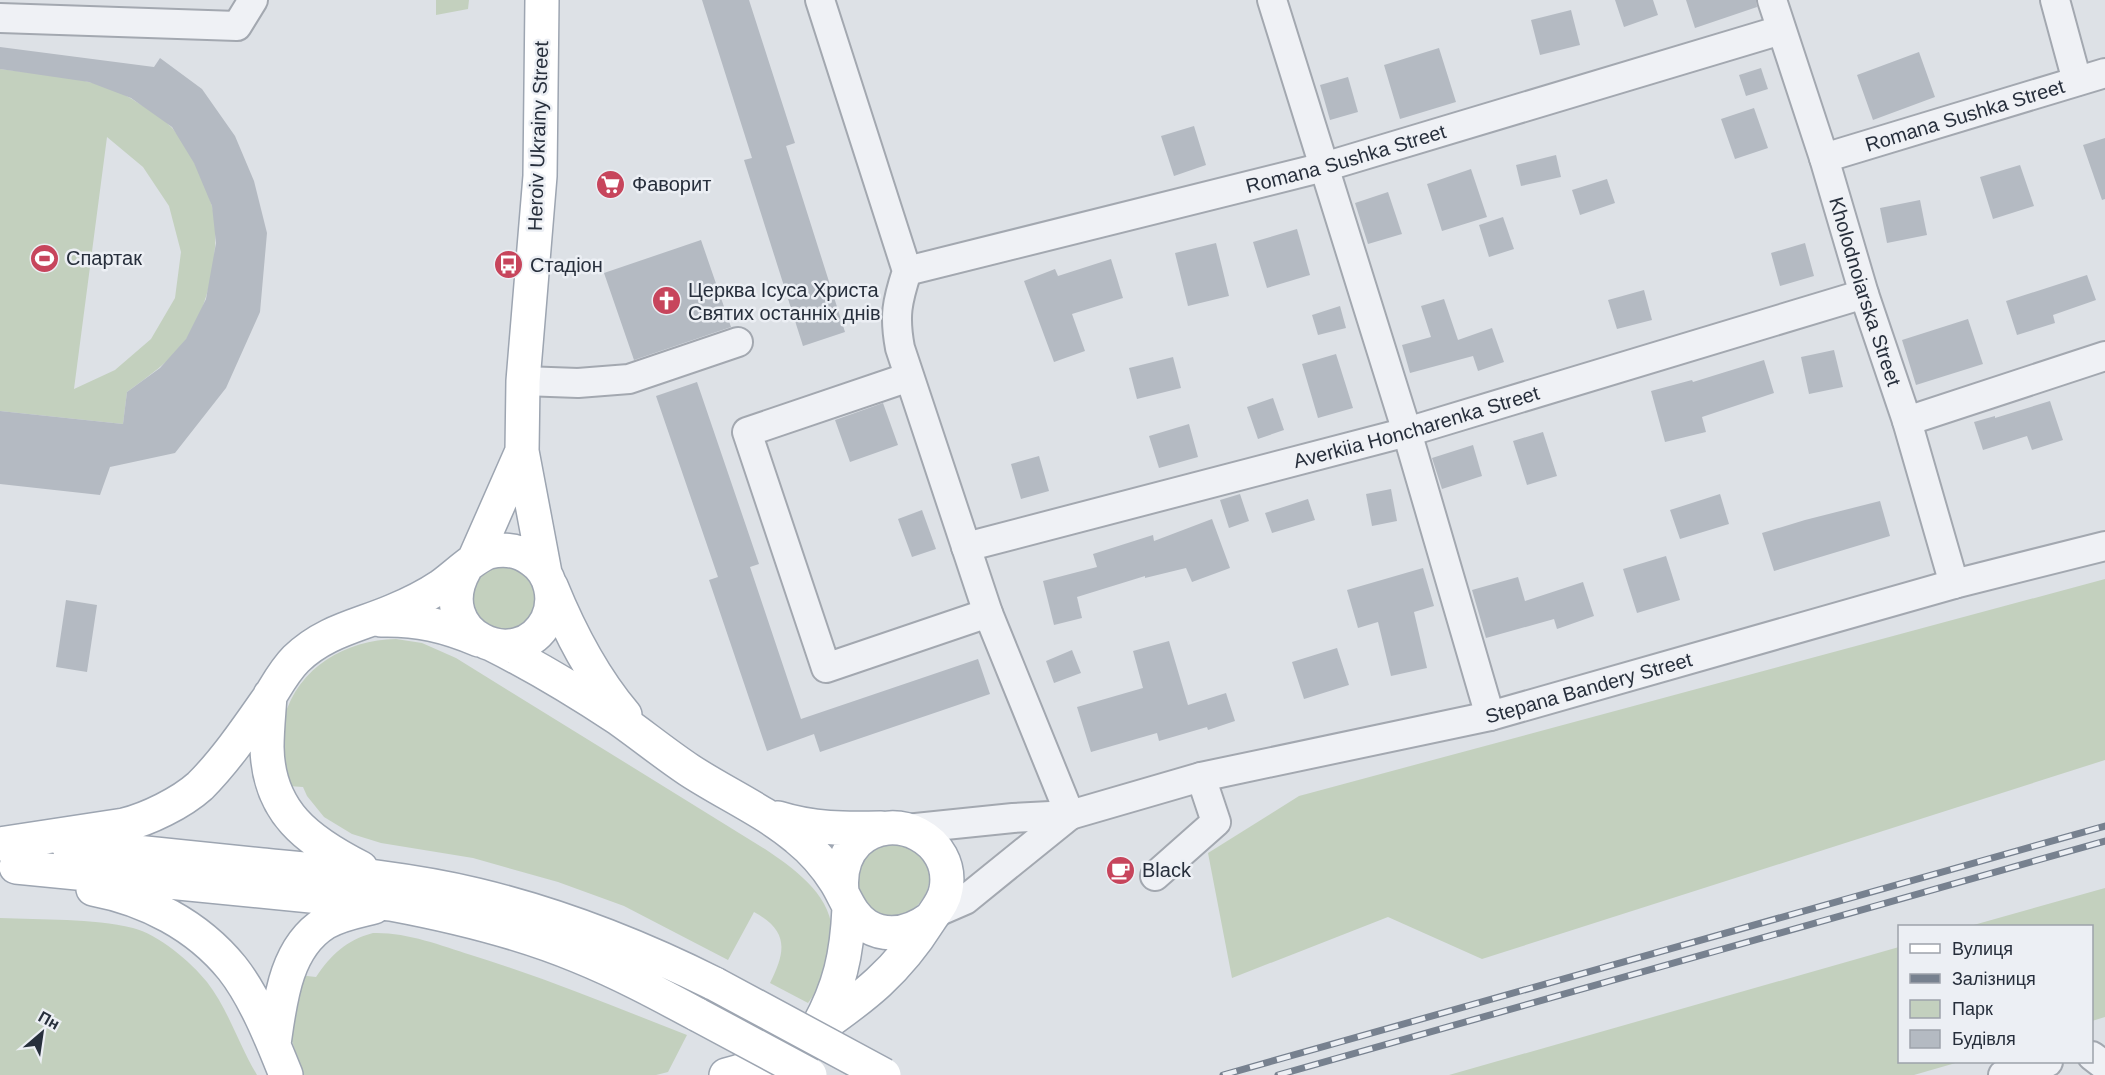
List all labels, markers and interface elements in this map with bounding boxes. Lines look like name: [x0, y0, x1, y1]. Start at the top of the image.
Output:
street label: Heroiv Ukrainy Street: [524, 40, 552, 231]
street label: Romana Sushka Street: [1863, 75, 2067, 156]
street label: Romana Sushka Street: [1244, 120, 1449, 197]
supermarket icon: Фаворит: [595, 168, 627, 200]
place label: Фаворит: [632, 173, 711, 195]
street label: Kholodnoiarska Street: [1825, 194, 1905, 389]
sports icon: Спартак: [29, 242, 61, 274]
place label: Спартак: [66, 247, 142, 269]
bus stop icon: Стадіон: [493, 249, 525, 281]
place label: Стадіон: [530, 254, 603, 276]
place label: Церква Ісуса Христа Святих останніх днів: [688, 279, 881, 324]
church icon: Церква Ісуса Христа Святих останніх днів: [651, 285, 683, 317]
street label: Averkiia Honcharenka Street: [1291, 382, 1542, 472]
street label: Stepana Bandery Street: [1483, 648, 1695, 728]
cafe icon: Black: [1105, 854, 1137, 886]
place label: Black: [1142, 859, 1192, 881]
legend: [1898, 925, 2093, 1063]
text: Вулиця: [1952, 939, 2013, 959]
text: Залізниця: [1952, 969, 2036, 989]
text: Парк: [1952, 999, 1993, 1019]
north arrow: [12, 1003, 72, 1063]
text: Пн: [36, 1008, 62, 1033]
text: Будівля: [1952, 1029, 2016, 1049]

